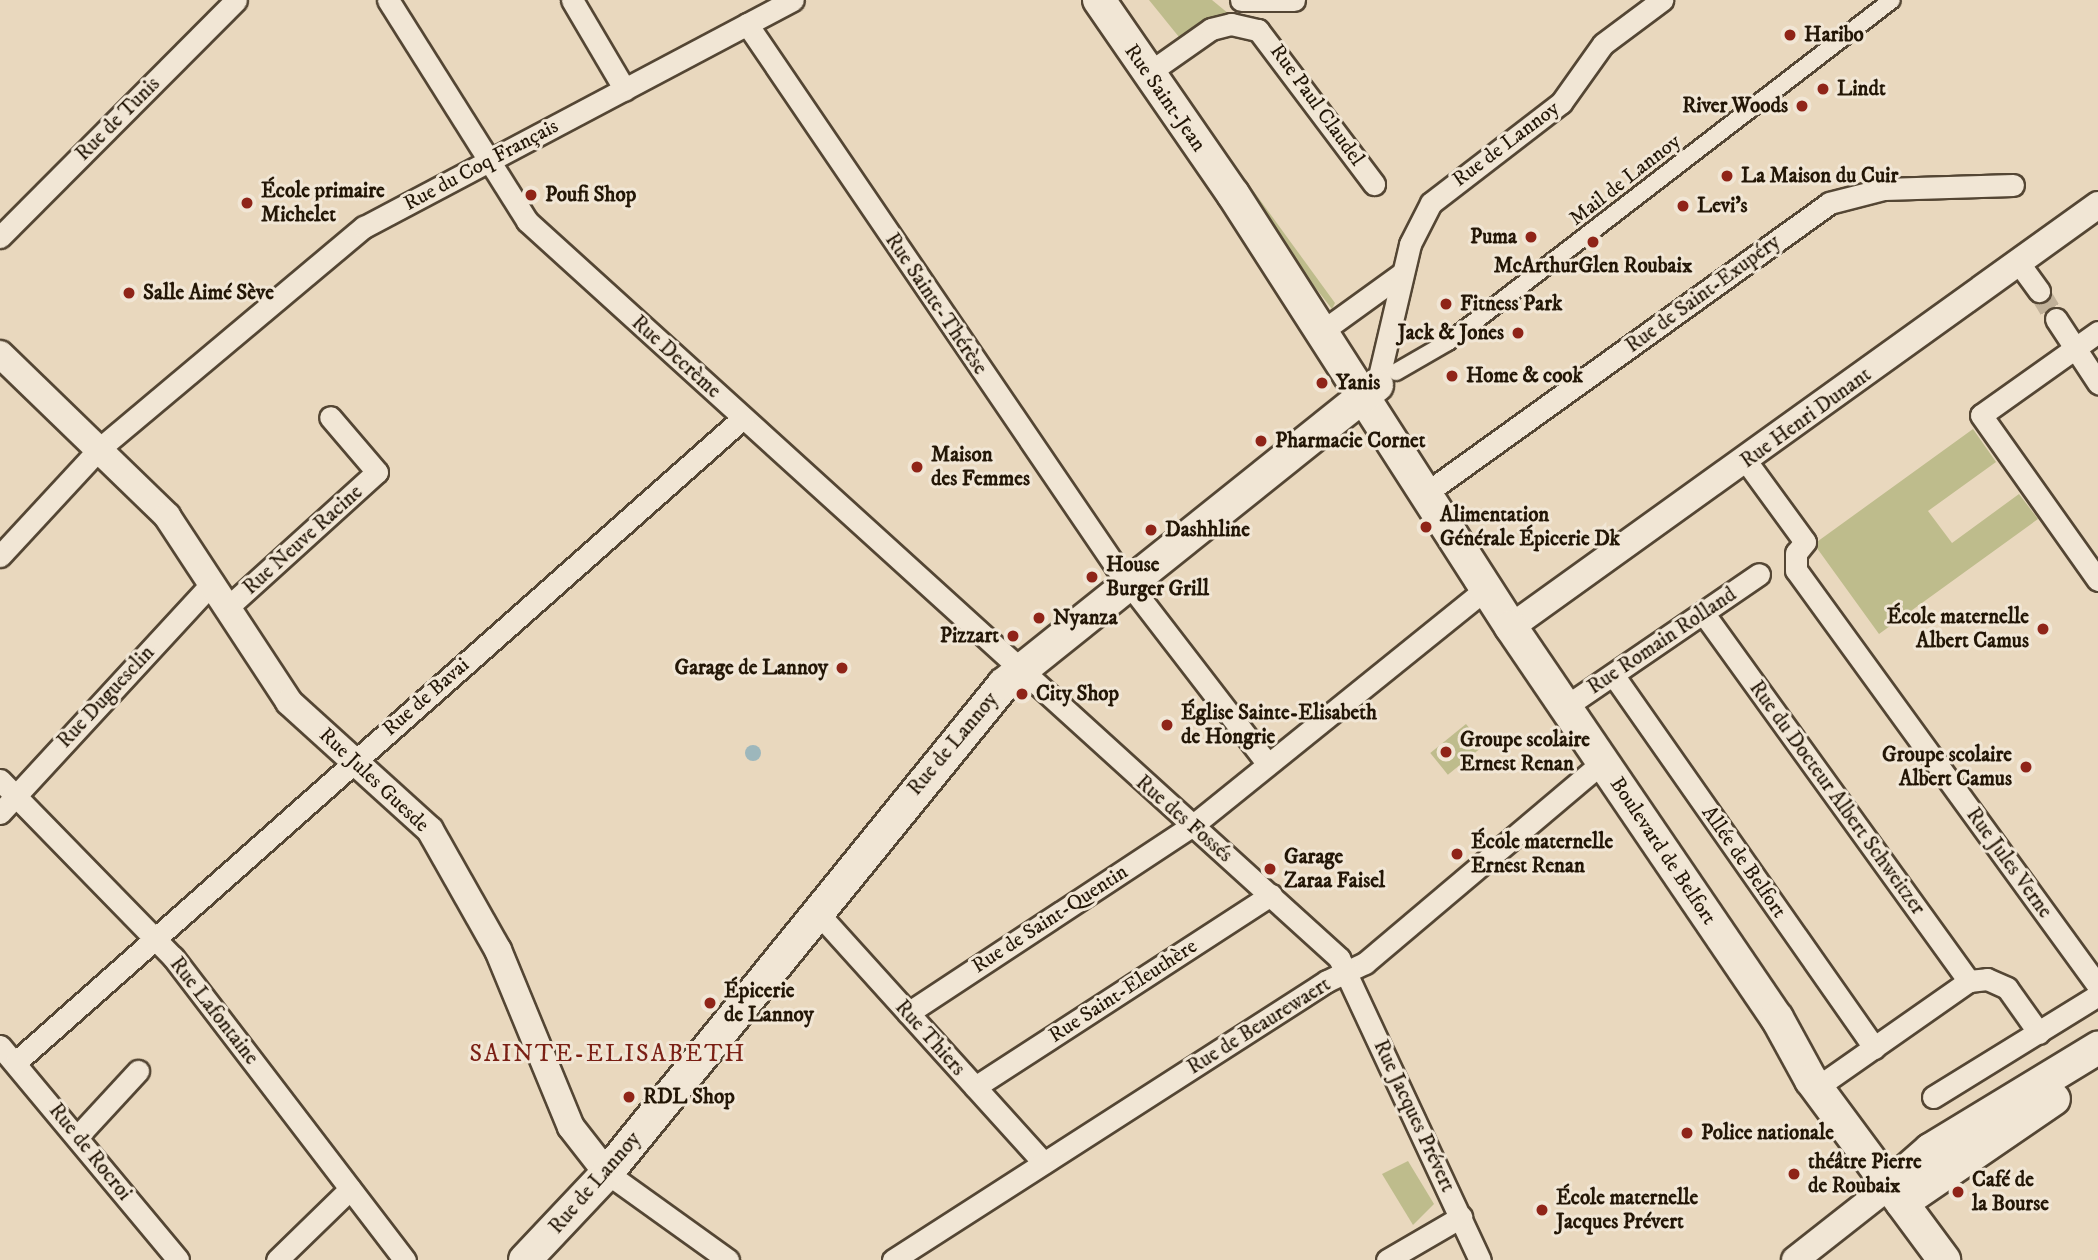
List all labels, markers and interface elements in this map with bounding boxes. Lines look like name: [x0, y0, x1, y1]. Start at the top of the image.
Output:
place label: Haribo: [1804, 22, 1864, 48]
marker: Haribo: [1782, 27, 1798, 43]
street label: Rue Saint-Jean: [1119, 39, 1211, 157]
street label: Rue Paul Claudel: [1264, 39, 1370, 171]
street label: Rue de Tunis: [71, 72, 165, 166]
place label: Lindt: [1837, 76, 1886, 102]
marker: Lindt: [1815, 81, 1831, 97]
place label: River Woods: [1682, 93, 1788, 119]
street label: Rue de Lannoy: [1448, 96, 1564, 192]
marker: River Woods: [1794, 98, 1810, 114]
street label: Rue du Coq Français: [399, 114, 563, 216]
street label: Mail de Lannoy: [1564, 129, 1686, 231]
place label: La Maison du Cuir: [1741, 163, 1898, 189]
marker: La Maison du Cuir: [1719, 168, 1735, 184]
place label: École primaire Michelet: [261, 178, 385, 228]
place label: Poufi Shop: [545, 182, 636, 208]
marker: Poufi Shop: [523, 187, 539, 203]
place label: Levi's: [1697, 193, 1748, 219]
marker: École primaire Michelet: [239, 195, 255, 211]
marker: Levi's: [1675, 198, 1691, 214]
place label: Puma: [1470, 224, 1517, 250]
street label: Rue Sainte-Thérèse: [879, 228, 993, 380]
marker: Puma: [1523, 229, 1539, 245]
street label: Rue de Saint-Exupéry: [1621, 230, 1785, 358]
marker: McArthurGlen Roubaix: [1585, 234, 1601, 250]
place label: McArthurGlen Roubaix: [1494, 253, 1692, 279]
place label: Salle Aimé Sève: [143, 280, 274, 306]
marker: Salle Aimé Sève: [121, 285, 137, 301]
place label: Fitness Park: [1460, 291, 1562, 317]
marker: Fitness Park: [1438, 296, 1454, 312]
street label: Rue Decrème: [626, 310, 726, 404]
place label: Jack & Jones: [1398, 320, 1504, 346]
marker: Jack & Jones: [1510, 325, 1526, 341]
street label: Rue Henri Dunant: [1736, 362, 1876, 474]
place label: Home & cook: [1466, 363, 1583, 389]
marker: Home & cook: [1444, 368, 1460, 384]
place label: Yanis: [1336, 370, 1380, 396]
marker: Yanis: [1314, 375, 1330, 391]
place label: Pharmacie Cornet: [1275, 428, 1426, 454]
marker: Pharmacie Cornet: [1253, 433, 1269, 449]
place label: Maison des Femmes: [931, 442, 1030, 492]
marker: Maison des Femmes: [909, 459, 925, 475]
street label: Rue Neuve Racine: [238, 480, 368, 600]
place label: Alimentation Générale Épicerie Dk: [1440, 502, 1620, 552]
place label: Dashhline: [1165, 517, 1250, 543]
marker: Alimentation Générale Épicerie Dk: [1418, 519, 1434, 535]
marker: Dashhline: [1143, 522, 1159, 538]
place label: House Burger Grill: [1106, 552, 1209, 602]
marker: House Burger Grill: [1084, 569, 1100, 585]
street label: Rue Romain Rolland: [1583, 582, 1741, 700]
place label: École maternelle Albert Camus: [1887, 604, 2029, 654]
place label: Nyanza: [1053, 605, 1118, 631]
marker: Nyanza: [1031, 610, 1047, 626]
marker: École maternelle Albert Camus: [2035, 621, 2051, 637]
place label: Pizzart: [940, 623, 999, 649]
marker: Pizzart: [1005, 628, 1021, 644]
street label: Rue Duguesclin: [52, 641, 160, 753]
street label: Rue de Bavai: [377, 652, 475, 742]
place label: Garage de Lannoy: [674, 655, 828, 681]
marker: Garage de Lannoy: [834, 660, 850, 676]
street label: Rue du Docteur Albert Schweitzer: [1744, 676, 1930, 920]
place label: City Shop: [1036, 681, 1119, 707]
marker: City Shop: [1014, 686, 1030, 702]
street label: Rue de Lannoy: [903, 687, 1003, 801]
place label: Église Sainte-Elisabeth de Hongrie: [1181, 700, 1377, 750]
marker: Église Sainte-Elisabeth de Hongrie: [1159, 717, 1175, 733]
street label: Rue Jules Guesde: [314, 723, 434, 837]
place label: Groupe scolaire Ernest Renan: [1460, 727, 1590, 777]
place label: Groupe scolaire Albert Camus: [1882, 742, 2012, 792]
marker: Groupe scolaire Ernest Renan: [1438, 744, 1454, 760]
marker: Groupe scolaire Albert Camus: [2018, 759, 2034, 775]
street label: Rue des Fossés: [1130, 770, 1238, 868]
street label: Boulevard de Belfort: [1604, 772, 1722, 930]
street label: Allée de Belfort: [1696, 801, 1792, 923]
street label: Rue Jules Verne: [1961, 803, 2057, 923]
place label: École maternelle Ernest Renan: [1471, 829, 1613, 879]
place label: Garage Zaraa Faisel: [1284, 844, 1385, 894]
marker: École maternelle Ernest Renan: [1449, 846, 1465, 862]
street label: Rue de Saint-Quentin: [967, 859, 1133, 979]
marker: Garage Zaraa Faisel: [1262, 861, 1278, 877]
street label: Rue Saint-Eleuthère: [1044, 934, 1202, 1048]
street label: Rue Lafontaine: [164, 952, 264, 1070]
street label: Rue de Beaurewaert: [1183, 972, 1335, 1080]
place label: Épicerie de Lannoy: [724, 978, 814, 1028]
marker: Épicerie de Lannoy: [702, 995, 718, 1011]
street label: Rue Thiers: [889, 995, 971, 1081]
street label: Rue Jacques Prévert: [1368, 1036, 1460, 1196]
district label: SAINTE-ELISABETH: [472, 1041, 744, 1069]
place label: RDL Shop: [643, 1084, 735, 1110]
marker: RDL Shop: [621, 1089, 637, 1105]
street label: Rue de Rocroi: [43, 1098, 137, 1206]
place label: Police nationale: [1701, 1120, 1834, 1146]
marker: Police nationale: [1679, 1125, 1695, 1141]
street label: Rue de Lannoy: [544, 1127, 646, 1239]
place label: théâtre Pierre de Roubaix: [1808, 1149, 1922, 1199]
marker: théâtre Pierre de Roubaix: [1786, 1166, 1802, 1182]
place label: Café de la Bourse: [1972, 1167, 2049, 1217]
marker: Café de la Bourse: [1950, 1184, 1966, 1200]
place label: École maternelle Jacques Prévert: [1556, 1185, 1698, 1235]
marker: École maternelle Jacques Prévert: [1534, 1202, 1550, 1218]

